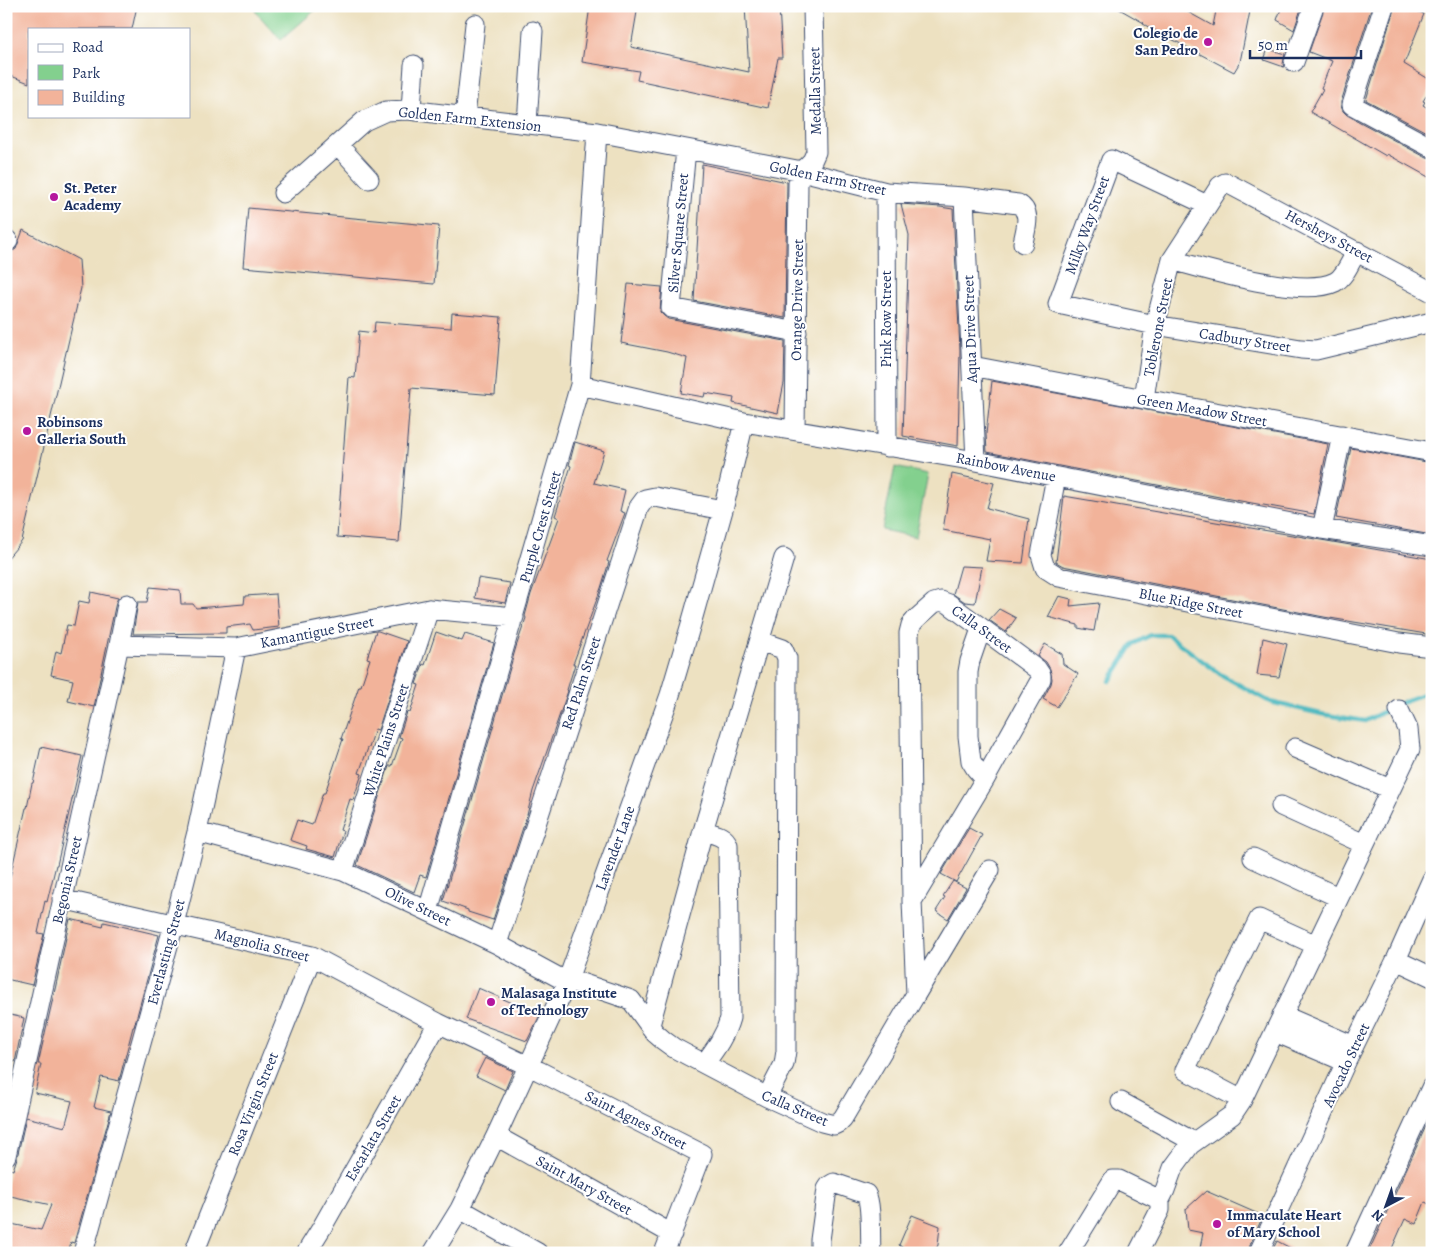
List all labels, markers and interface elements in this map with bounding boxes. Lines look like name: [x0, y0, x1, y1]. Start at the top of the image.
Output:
place label: Colegio de San Pedro: [1133, 23, 1198, 60]
legend: [28, 28, 190, 118]
scale bar: [1250, 28, 1362, 60]
text: 50 m: [1258, 35, 1288, 55]
marker: Colegio de San Pedro: [1202, 36, 1214, 48]
text: Road: [72, 37, 104, 57]
street label: Medalla Street: [804, 47, 826, 135]
text: Park: [72, 63, 101, 83]
text: Building: [72, 87, 125, 107]
street label: Golden Farm Extension: [397, 102, 543, 136]
street label: Golden Farm Street: [768, 156, 888, 200]
street label: Silver Square Street: [663, 172, 693, 294]
street label: Milky Way Street: [1060, 173, 1114, 277]
place label: St. Peter Academy: [63, 178, 122, 215]
marker: St. Peter Academy: [48, 191, 60, 203]
street label: Hersheys Street: [1282, 204, 1376, 268]
street label: Orange Drive Street: [786, 239, 808, 361]
street label: Pink Row Street: [876, 270, 896, 368]
street label: Aqua Drive Street: [958, 275, 982, 384]
street label: Toblerone Street: [1139, 276, 1177, 378]
street label: Cadbury Street: [1198, 323, 1292, 357]
street label: Green Meadow Street: [1135, 389, 1269, 431]
place label: Robinsons Galleria South: [37, 412, 126, 449]
marker: Robinsons Galleria South: [21, 425, 33, 437]
street label: Rainbow Avenue: [954, 448, 1058, 487]
street label: Purple Crest Street: [514, 469, 566, 585]
street label: Blue Ridge Street: [1137, 583, 1245, 623]
street label: Calla Street: [948, 600, 1016, 658]
street label: Kamantigue Street: [258, 611, 376, 653]
street label: Red Palm Street: [556, 634, 606, 732]
street label: White Plains Street: [358, 681, 414, 800]
street label: Lavender Lane: [590, 803, 640, 893]
street label: Begonia Street: [47, 834, 87, 926]
street label: Olive Street: [382, 881, 454, 931]
street label: Everlasting Street: [142, 897, 190, 1007]
street label: Magnolia Street: [212, 924, 312, 967]
place label: Malasaga Institute of Technology: [501, 983, 617, 1020]
marker: Malasaga Institute of Technology: [485, 996, 497, 1008]
street label: Avocado Street: [1317, 1020, 1374, 1111]
street label: Rosa Virgin Street: [223, 1049, 283, 1159]
street label: Calla Street: [759, 1085, 831, 1131]
street label: Saint Agnes Street: [582, 1086, 691, 1154]
street label: Escarlata Street: [340, 1091, 406, 1185]
street label: Saint Mary Street: [532, 1150, 636, 1220]
north arrow: [1360, 1182, 1410, 1232]
place label: Immaculate Heart of Mary School: [1227, 1205, 1341, 1242]
text: N: [1368, 1205, 1388, 1226]
marker: Immaculate Heart of Mary School: [1211, 1218, 1223, 1230]

